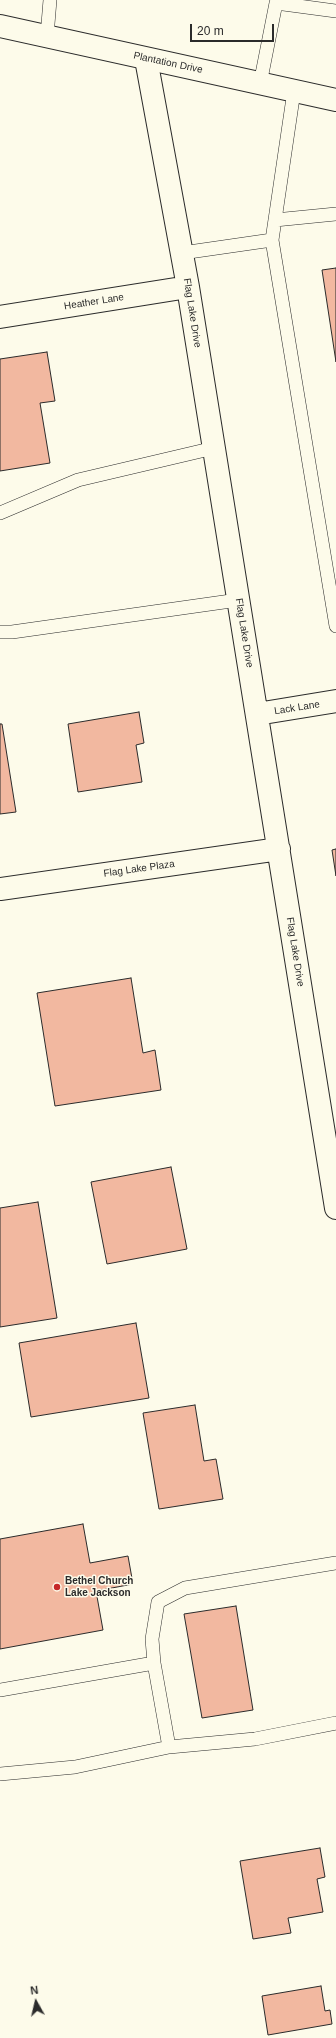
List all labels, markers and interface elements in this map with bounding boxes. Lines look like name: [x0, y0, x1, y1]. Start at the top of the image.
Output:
scale bar: [192, 16, 276, 42]
text: 20 m: [197, 24, 224, 38]
street label: Plantation Drive: [132, 50, 204, 76]
street label: Flag Lake Drive: [181, 277, 203, 349]
street label: Heather Lane: [63, 291, 125, 313]
street label: Flag Lake Drive: [233, 597, 255, 669]
street label: Lack Lane: [273, 698, 321, 718]
street label: Flag Lake Plaza: [103, 858, 175, 880]
street label: Flag Lake Drive: [284, 916, 306, 988]
place label: Bethel Church Lake Jackson: [65, 1575, 133, 1598]
marker: Bethel Church Lake Jackson: [52, 1582, 62, 1592]
north arrow: [16, 1982, 56, 2022]
text: N: [30, 1984, 39, 1997]

